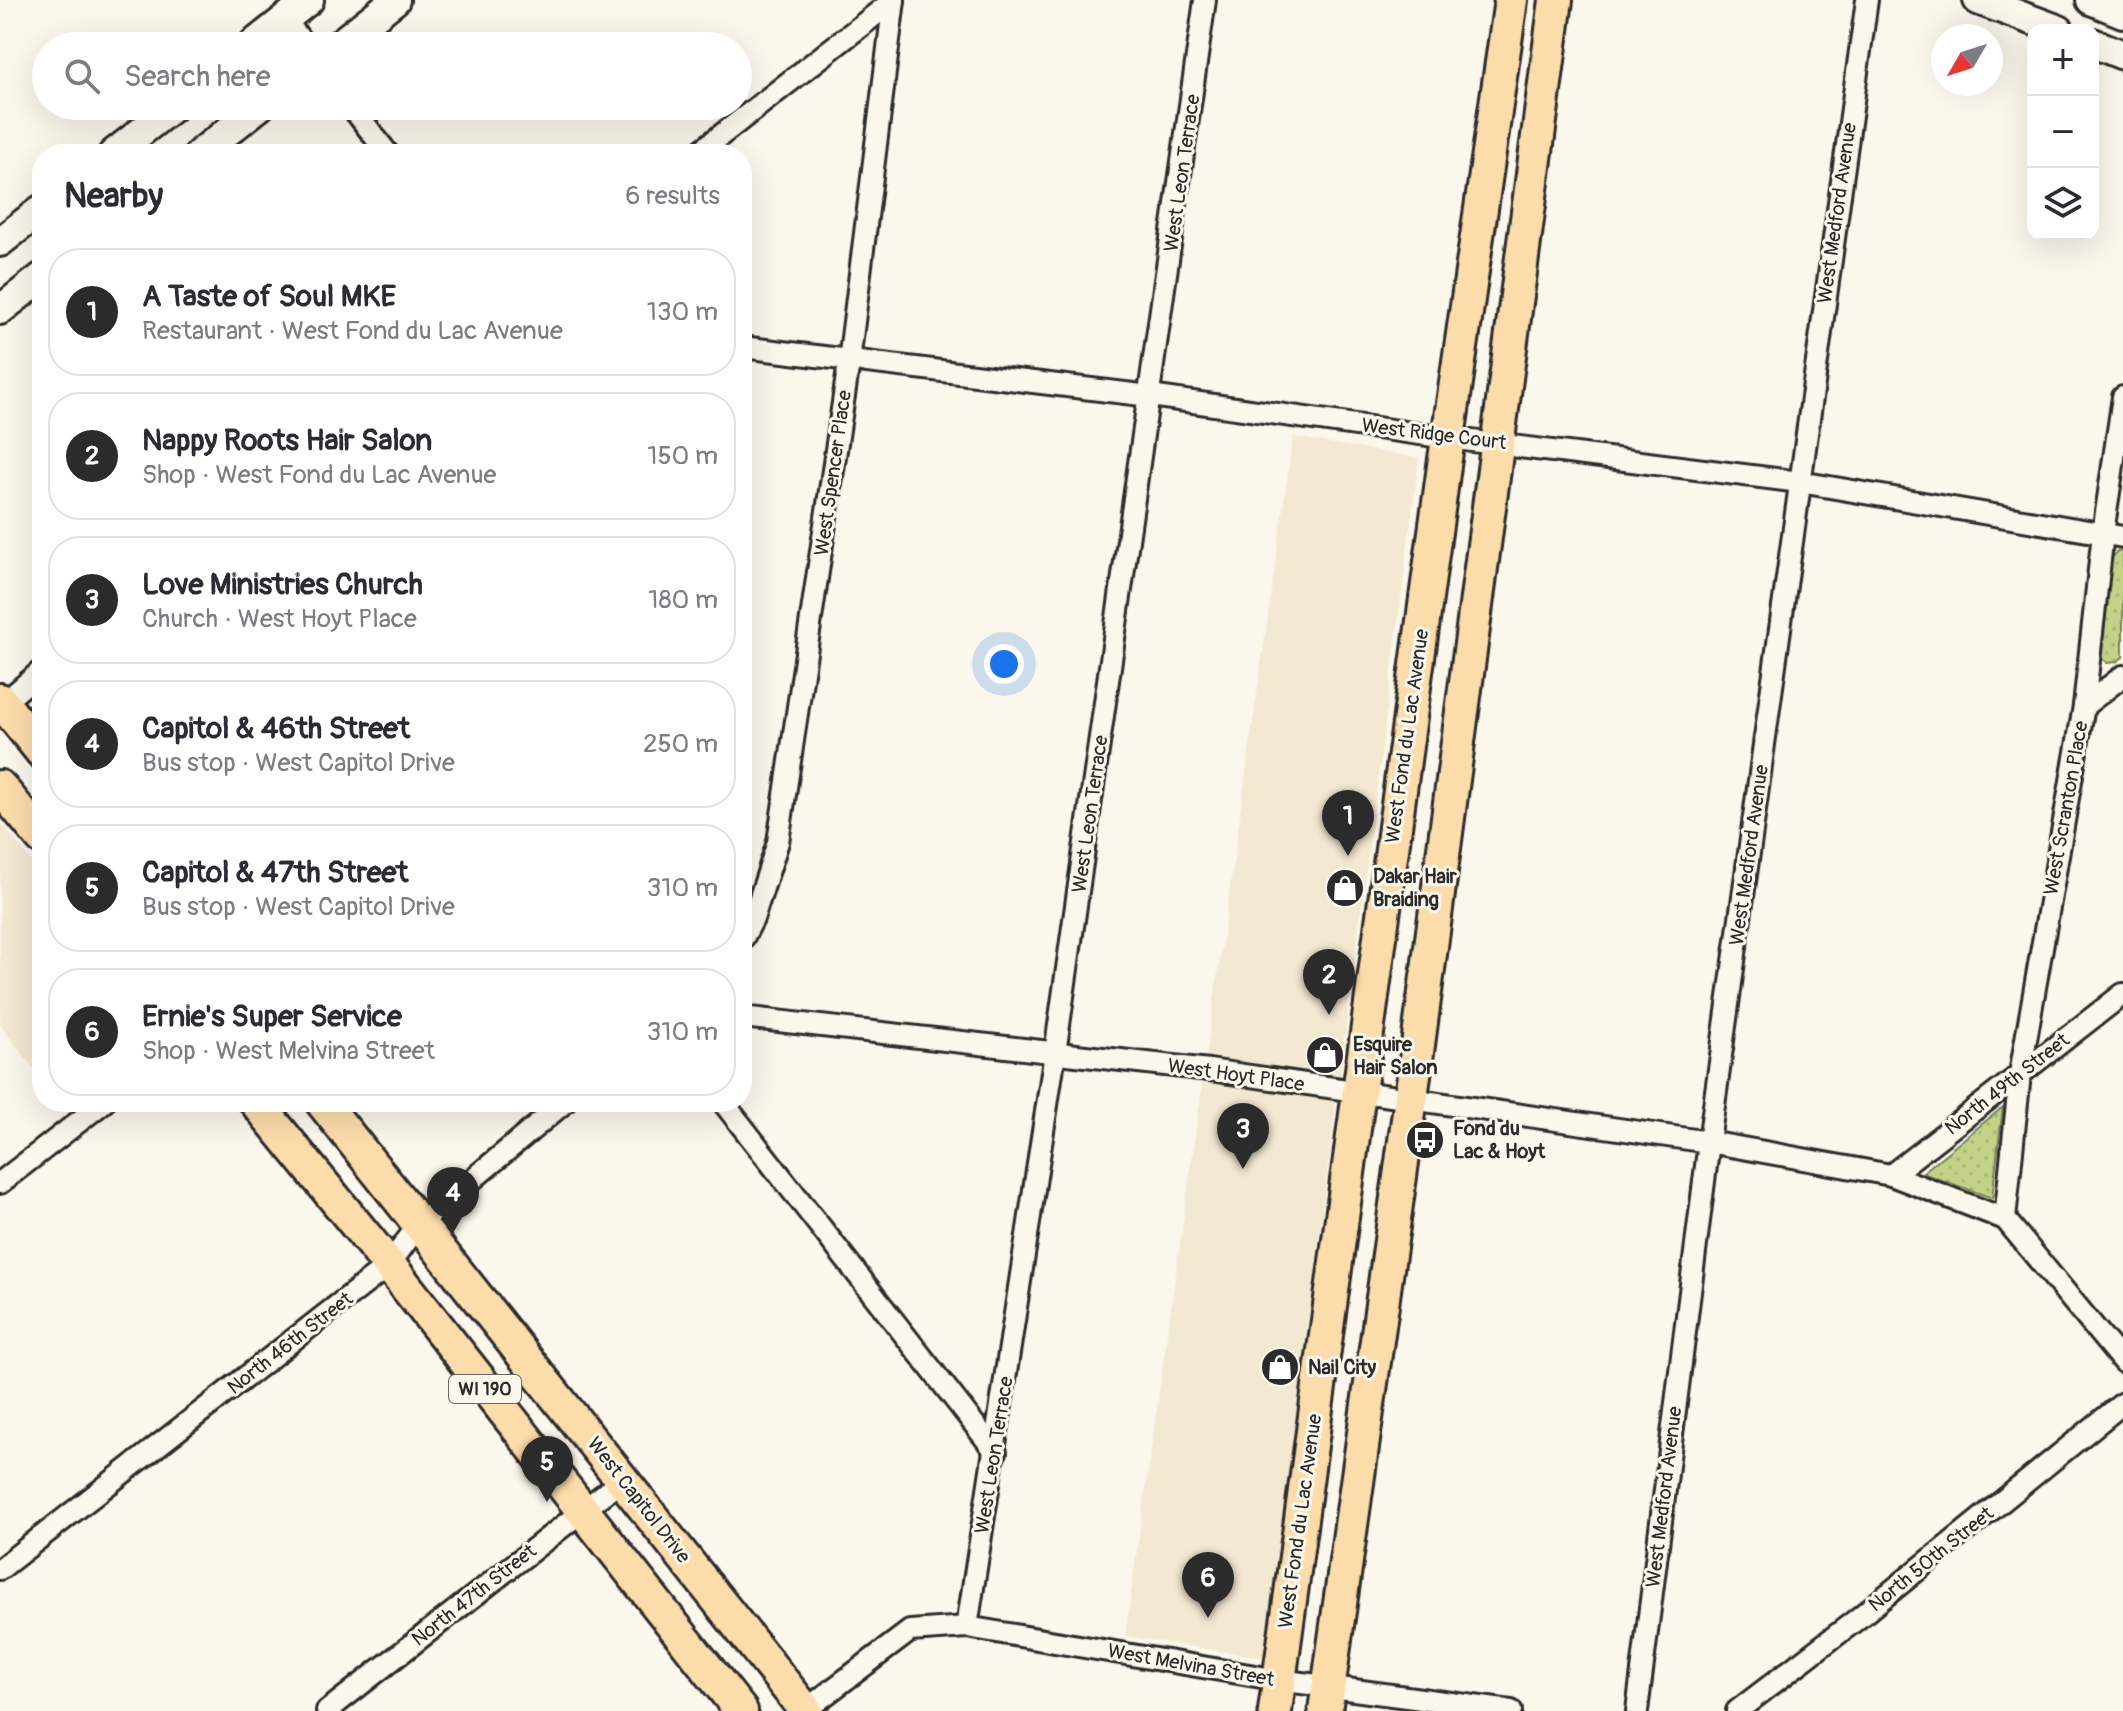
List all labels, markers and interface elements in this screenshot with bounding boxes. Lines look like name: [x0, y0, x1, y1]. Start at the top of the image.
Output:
north arrow: [1931, 24, 2003, 96]
map controls: [2027, 24, 2099, 240]
button: +: [2027, 24, 2099, 96]
search box: [32, 32, 752, 120]
icon: search: [60, 54, 104, 98]
text: Search here: [124, 58, 271, 95]
street label: West Leon Terrace: [1159, 92, 1205, 253]
button: −: [2027, 96, 2099, 168]
street label: West Medford Avenue: [1812, 121, 1862, 305]
button: layers: [2027, 168, 2099, 240]
text: Nearby: [64, 175, 163, 218]
text: 6 results: [625, 180, 720, 212]
text: A Taste of Soul MKE: [142, 278, 396, 315]
text: 1: [87, 296, 97, 328]
text: 130 m: [647, 296, 718, 328]
text: Restaurant · West Fond du Lac Avenue: [142, 315, 563, 347]
street label: West Spencer Place: [809, 389, 857, 557]
street label: West Ridge Court: [1360, 413, 1509, 455]
text: Nappy Roots Hair Salon: [142, 422, 432, 459]
text: 2: [85, 440, 99, 472]
text: 150 m: [647, 440, 718, 472]
text: Shop · West Fond du Lac Avenue: [142, 459, 496, 491]
text: Love Ministries Church: [142, 566, 423, 603]
text: 3: [85, 584, 99, 616]
text: 180 m: [648, 584, 718, 616]
text: Church · West Hoyt Place: [142, 603, 417, 635]
street label: West Fond du Lac Avenue: [1380, 627, 1434, 845]
your location: [984, 644, 1024, 684]
text: Capitol & 46th Street: [142, 710, 410, 747]
street label: West Scranton Place: [2038, 719, 2094, 897]
text: 4: [84, 728, 100, 760]
text: 250 m: [643, 728, 718, 760]
street label: West Leon Terrace: [1067, 733, 1113, 894]
text: Bus stop · West Capitol Drive: [142, 747, 455, 779]
street label: West Medford Avenue: [1724, 763, 1774, 947]
pin: 1: [1322, 790, 1374, 856]
text: Capitol & 47th Street: [142, 854, 408, 891]
place label: Dakar Hair Braiding: [1373, 864, 1457, 912]
shop icon: Dakar Hair Braiding: [1324, 867, 1366, 909]
text: 5: [85, 872, 99, 904]
text: 310 m: [647, 872, 718, 904]
text: Bus stop · West Capitol Drive: [142, 891, 455, 923]
pin: 2: [1303, 949, 1355, 1015]
text: Ernie's Super Service: [142, 998, 402, 1035]
text: 6: [84, 1016, 100, 1048]
text: 310 m: [647, 1016, 718, 1048]
street label: North 49th Street: [1940, 1027, 2075, 1140]
place label: Esquire Hair Salon: [1353, 1032, 1438, 1080]
shop icon: Esquire Hair Salon: [1304, 1034, 1346, 1076]
text: Shop · West Melvina Street: [142, 1035, 435, 1067]
street label: West Hoyt Place: [1166, 1053, 1306, 1097]
pin: 3: [1217, 1103, 1269, 1169]
place label: Fond du Lac & Hoyt: [1453, 1116, 1546, 1164]
bus stop icon: Fond du Lac & Hoyt: [1404, 1119, 1446, 1161]
pin: 4: [427, 1167, 479, 1233]
street label: North 46th Street: [222, 1286, 358, 1400]
shop icon: Nail City: [1259, 1346, 1301, 1388]
place label: Nail City: [1308, 1355, 1376, 1380]
street label: West Leon Terrace: [969, 1374, 1019, 1535]
road number: WI 190: [449, 1375, 521, 1403]
street label: West Medford Avenue: [1640, 1405, 1688, 1589]
street label: West Fond du Lac Avenue: [1273, 1412, 1327, 1630]
street label: West Capitol Drive: [582, 1432, 696, 1568]
pin: 5: [521, 1436, 573, 1502]
street label: North 50th Street: [1863, 1500, 1999, 1617]
street label: North 47th Street: [407, 1538, 542, 1651]
pin: 6: [1182, 1552, 1234, 1618]
street label: West Melvina Street: [1106, 1638, 1277, 1692]

